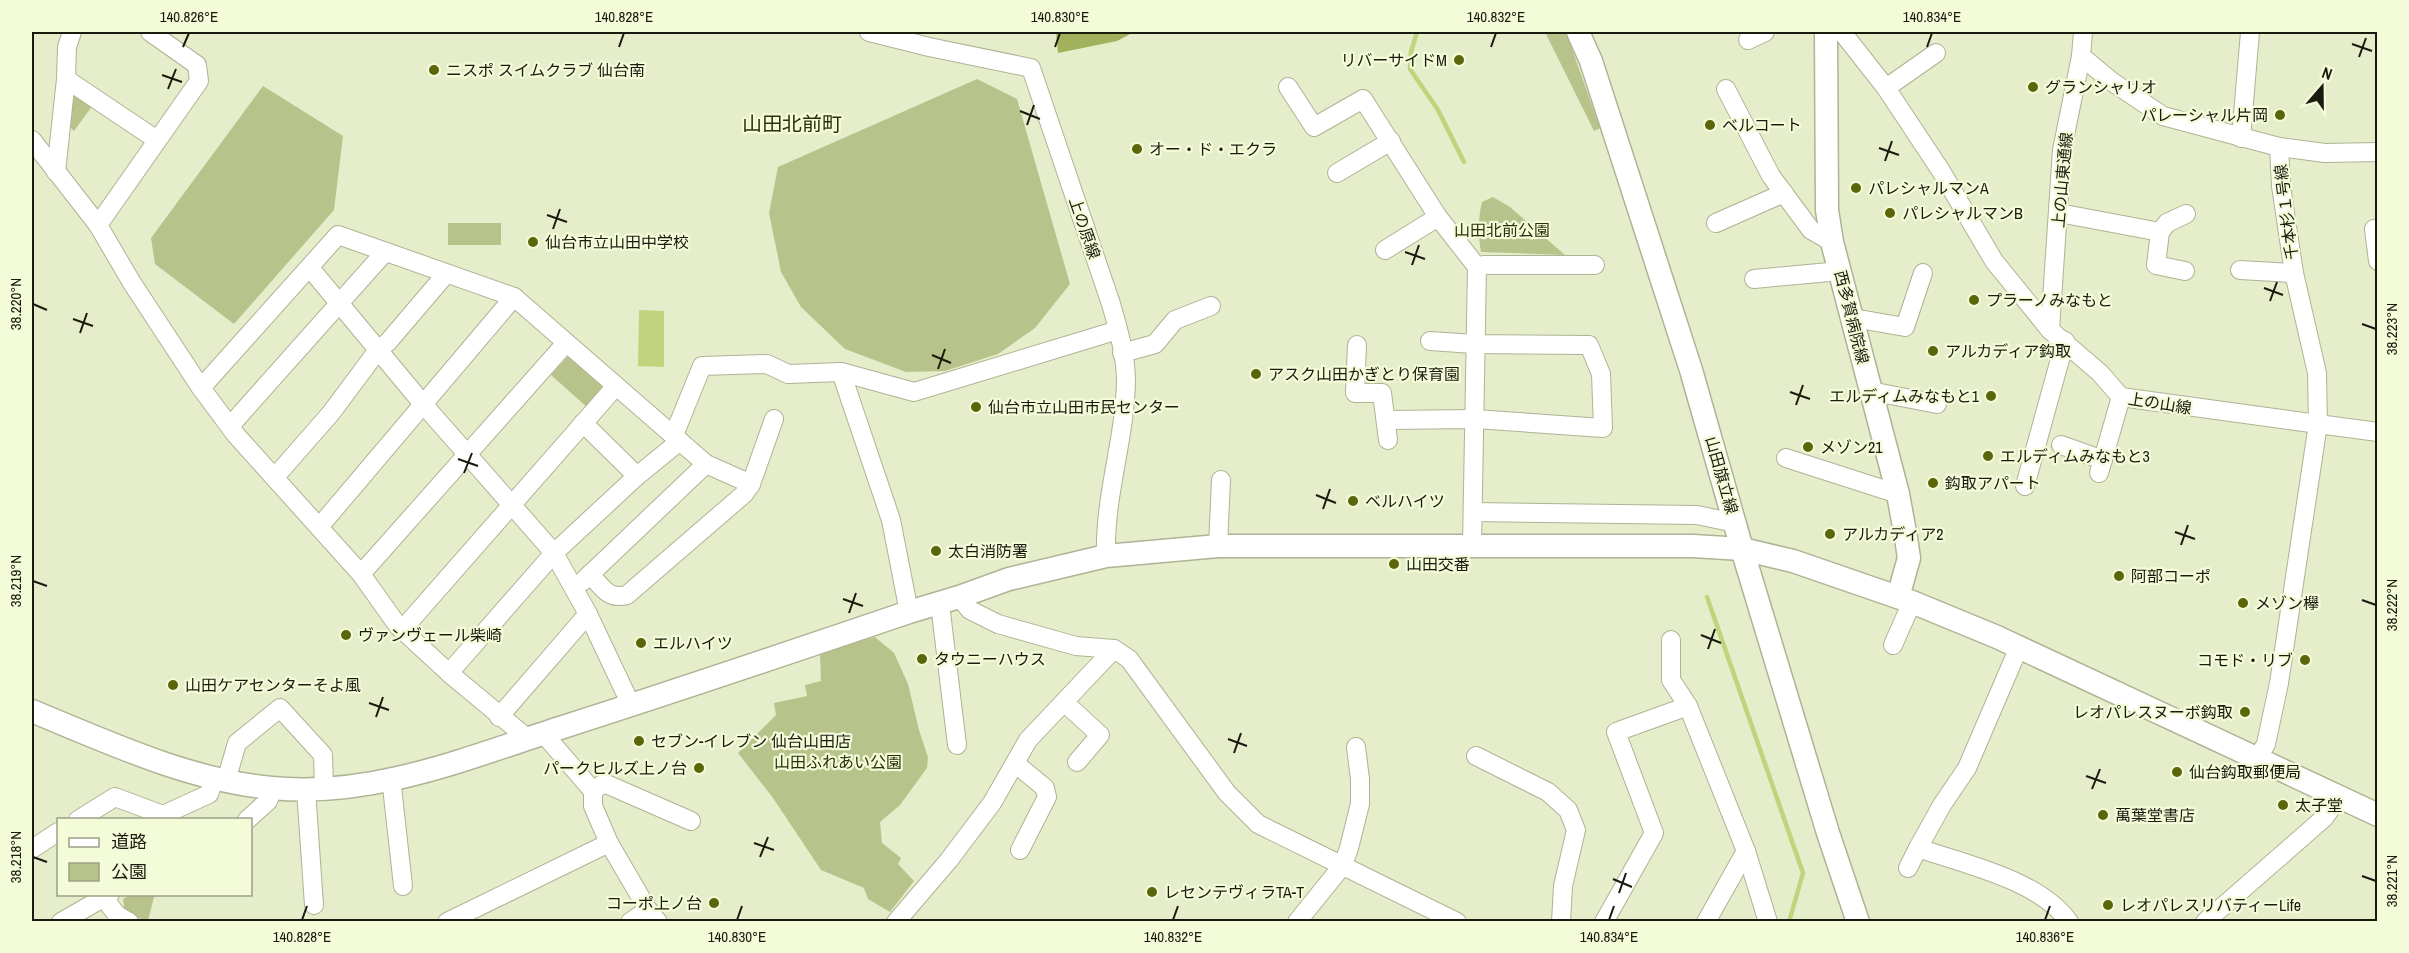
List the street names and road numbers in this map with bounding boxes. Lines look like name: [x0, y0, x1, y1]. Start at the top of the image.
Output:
street label: 上の山東通線: [2047, 131, 2077, 229]
street label: 千本杉１号線: [2269, 163, 2303, 261]
street label: 上の原線: [1064, 194, 1106, 262]
street label: 西多賀病院線: [1830, 268, 1874, 366]
street label: 上の山線: [2127, 387, 2193, 419]
street label: 山田旗立線: [1700, 434, 1744, 516]

